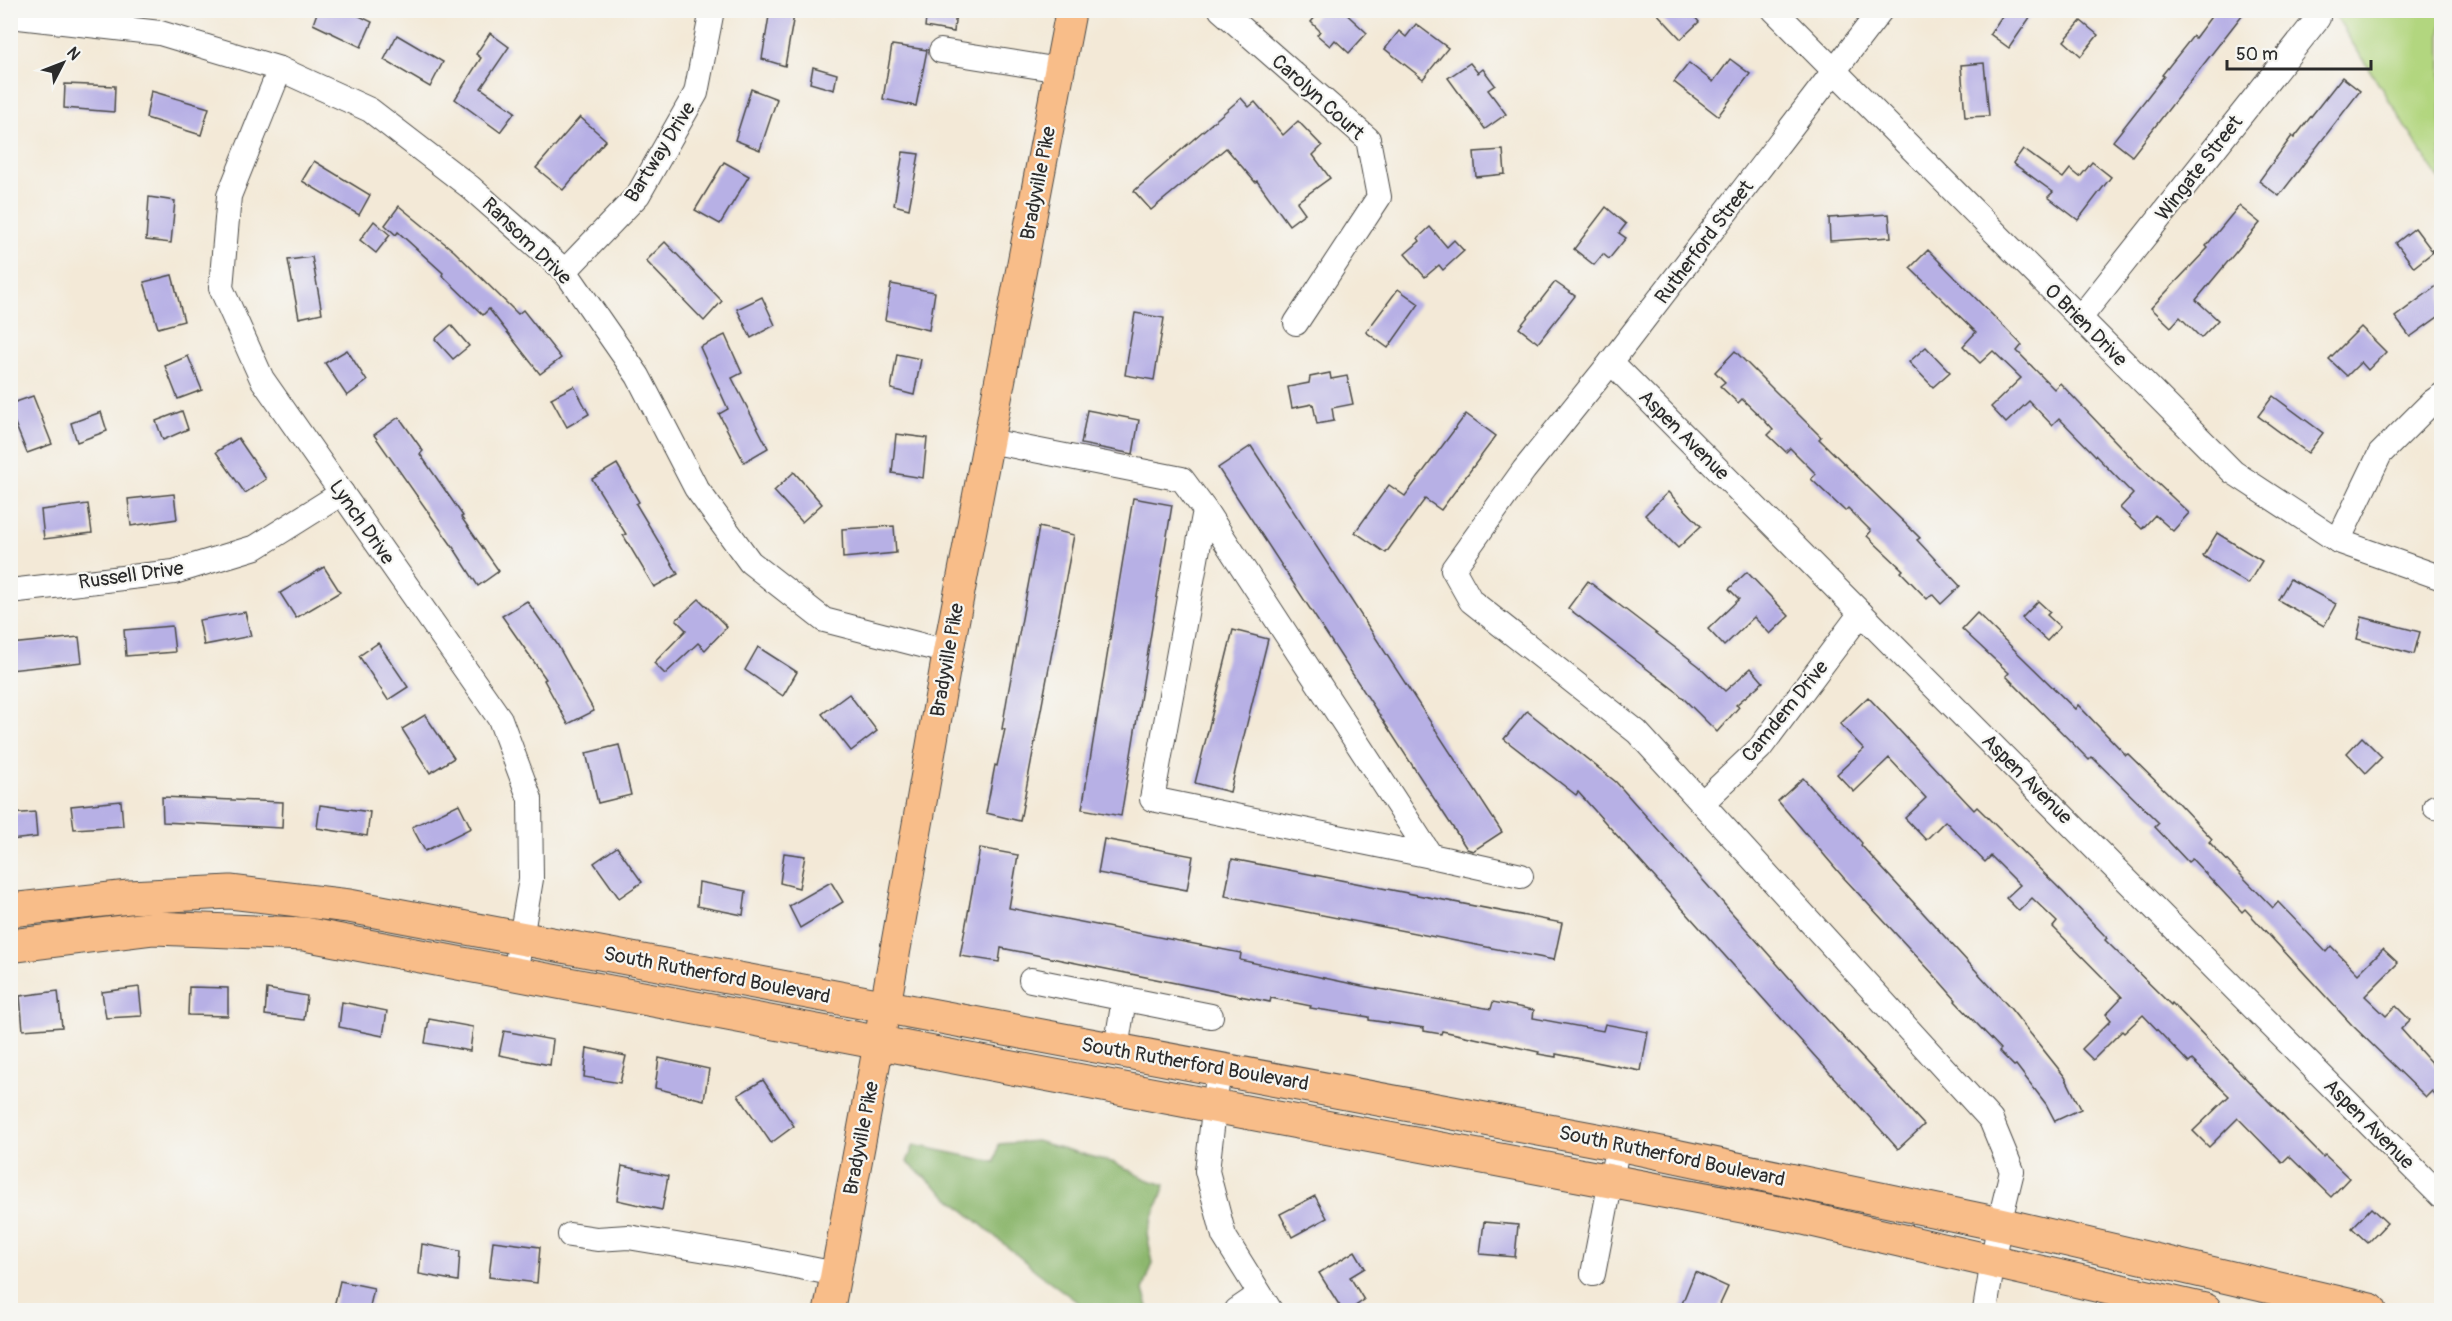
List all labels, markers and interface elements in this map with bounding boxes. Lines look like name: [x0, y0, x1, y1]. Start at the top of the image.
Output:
north arrow: [33, 33, 93, 93]
scale bar: [2227, 33, 2371, 71]
text: N: [62, 43, 85, 64]
text: 50 m: [2236, 43, 2278, 66]
street label: Carolyn Court: [1266, 49, 1370, 146]
street label: Bartway Drive: [619, 97, 701, 207]
street label: Wingate Street: [2150, 110, 2249, 226]
street label: Bradyville Pike: [1015, 124, 1061, 242]
street label: Rutherford Street: [1649, 174, 1759, 309]
street label: Ransom Drive: [477, 192, 577, 290]
street label: O Brien Drive: [2039, 278, 2133, 372]
street label: Aspen Avenue: [1633, 384, 1735, 486]
street label: Lynch Drive: [324, 475, 400, 569]
street label: Russell Drive: [77, 555, 185, 595]
street label: Bradyville Pike: [925, 601, 969, 719]
street label: Camdem Drive: [1736, 655, 1834, 767]
street label: Aspen Avenue: [1976, 728, 2078, 830]
street label: South Rutherford Boulevard: [602, 941, 832, 1009]
street label: South Rutherford Boulevard: [1079, 1032, 1311, 1096]
street label: Aspen Avenue: [2318, 1073, 2420, 1175]
street label: Bradyville Pike: [838, 1079, 884, 1197]
street label: South Rutherford Boulevard: [1557, 1120, 1787, 1192]

